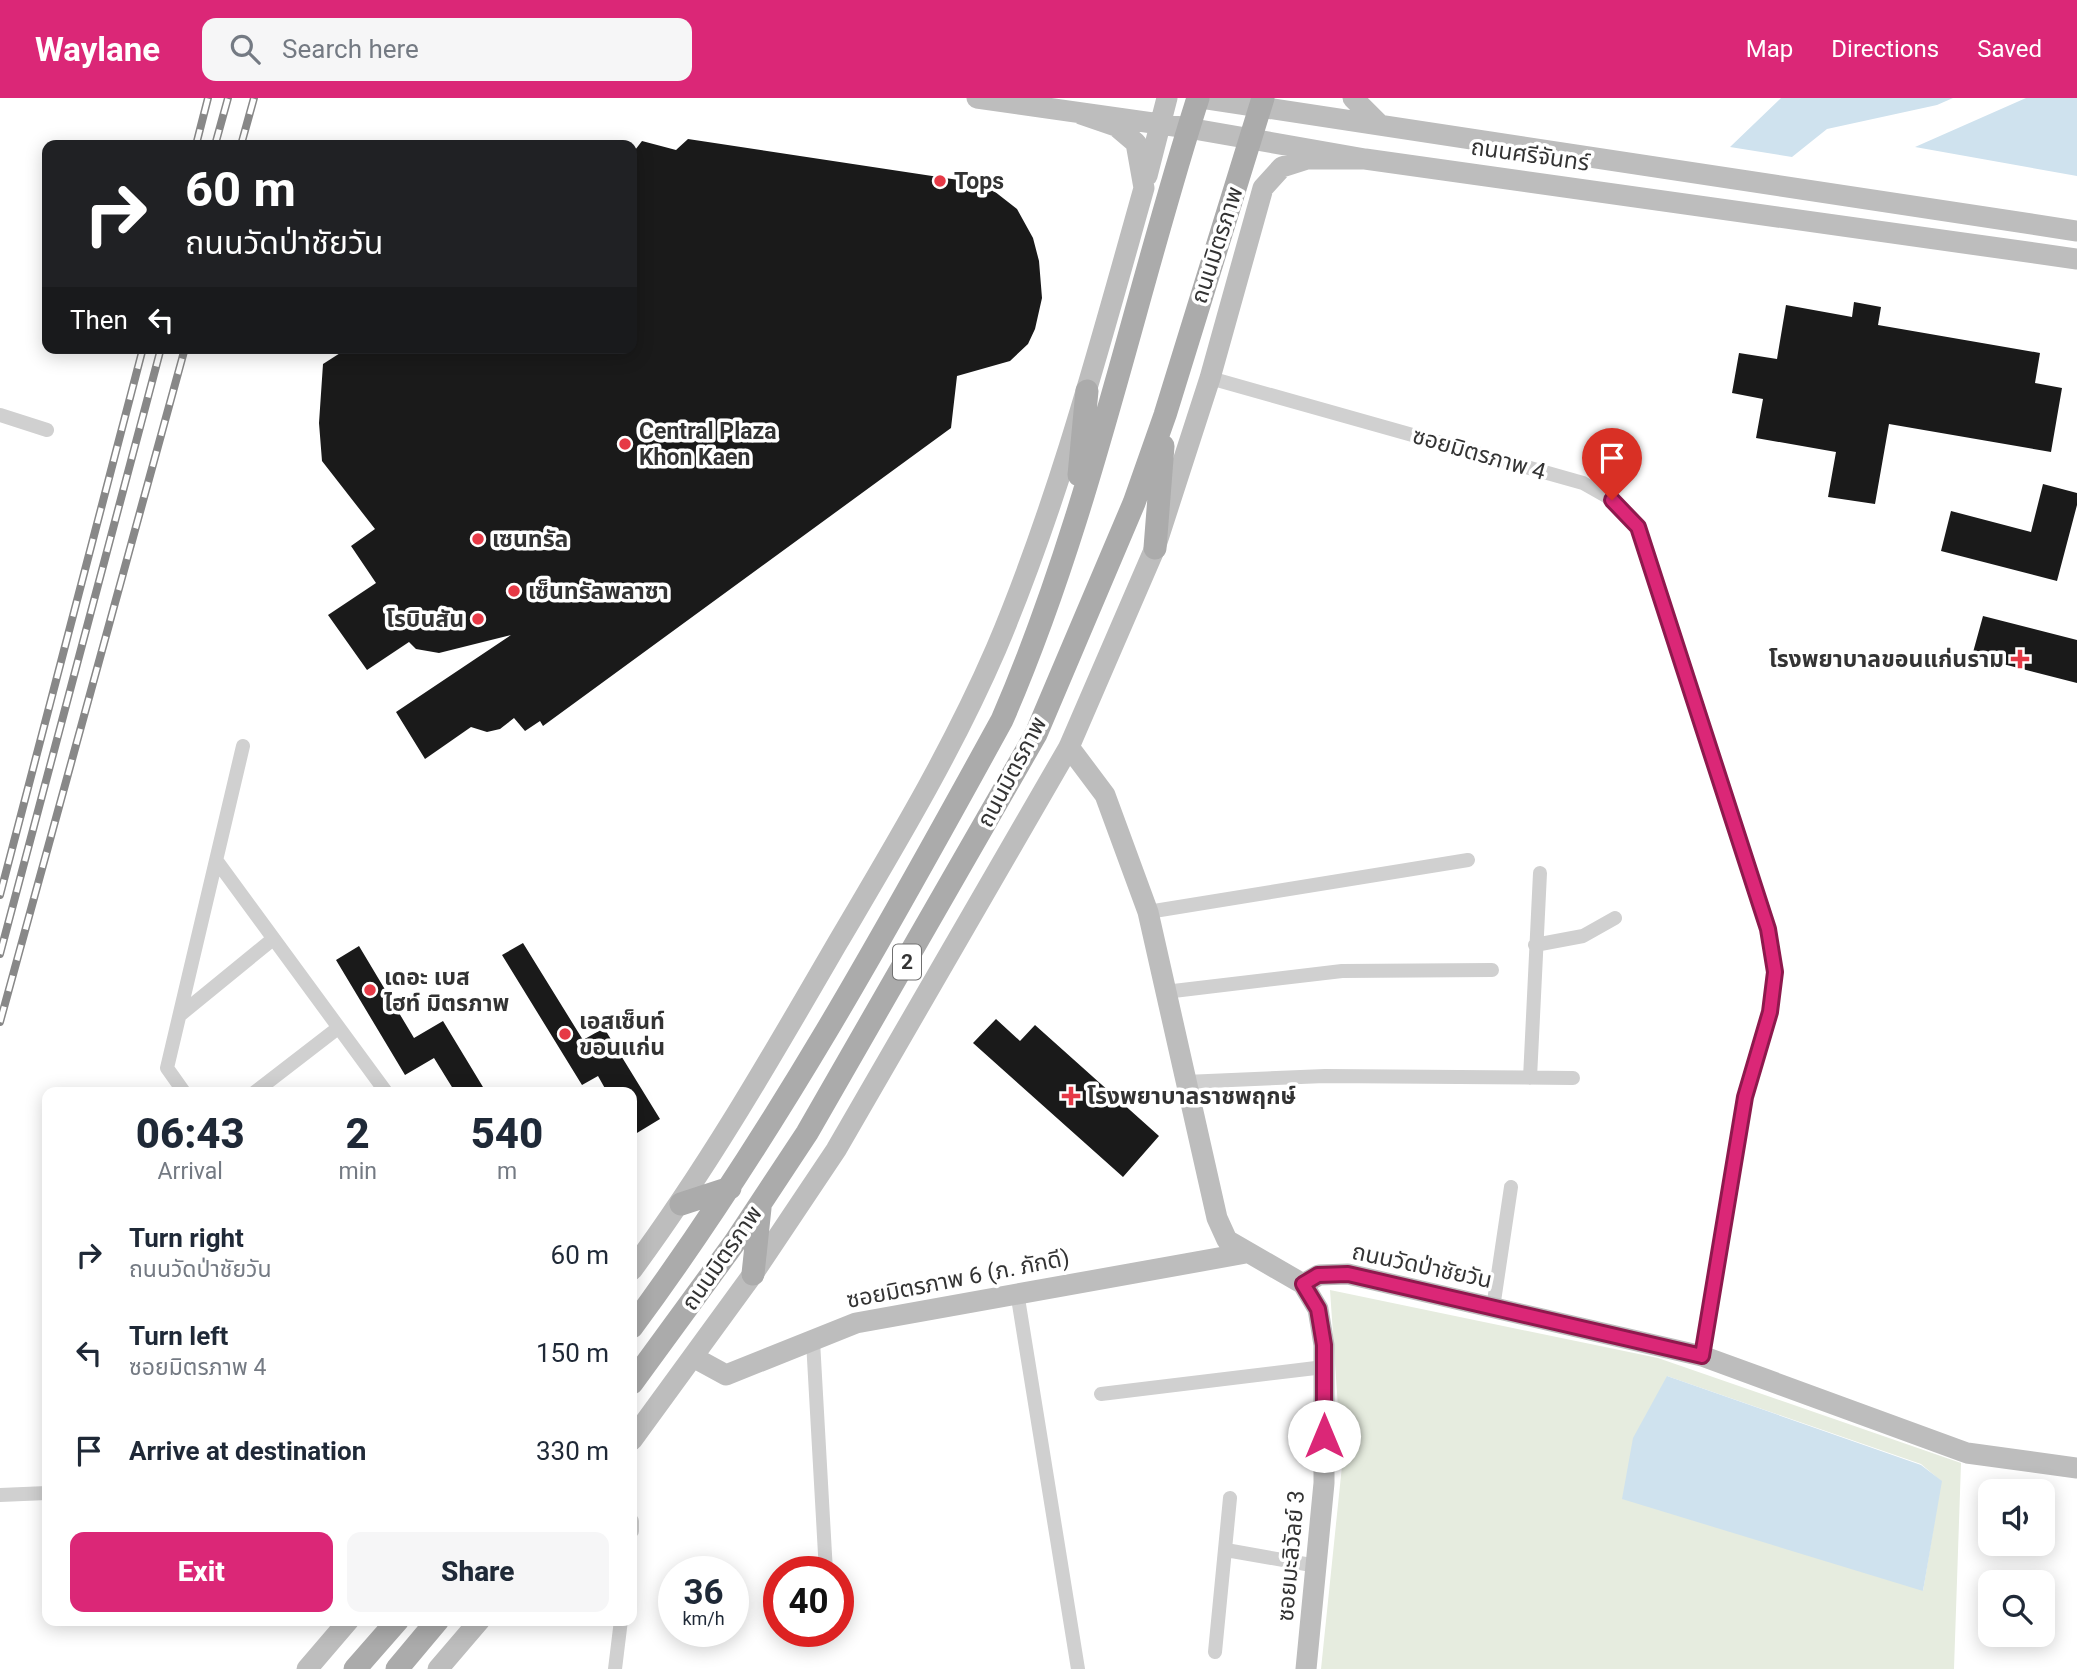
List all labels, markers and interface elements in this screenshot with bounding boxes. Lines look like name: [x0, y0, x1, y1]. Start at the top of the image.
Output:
search box: [202, 18, 692, 81]
text: Waylane: [35, 30, 160, 69]
icon: search: [226, 30, 264, 68]
text: Search here: [282, 34, 419, 64]
text: Map: [1746, 35, 1793, 63]
text: Directions: [1831, 35, 1939, 63]
text: Saved: [1977, 35, 2042, 63]
street label: ถนนศรีจันทร์: [1469, 133, 1592, 177]
text: 60 m: [185, 161, 296, 218]
icon: right: [70, 168, 161, 259]
place label: Tops: [954, 168, 1004, 195]
marker: Tops: [932, 173, 948, 189]
street label: ถนนมิตรภาพ: [1185, 183, 1249, 307]
text: ถนนวัดป่าชัยวัน: [185, 224, 383, 262]
icon: left: [142, 301, 180, 339]
text: Then: [70, 305, 128, 335]
place label: Central Plaza Khon Kaen: [639, 418, 777, 471]
street label: ซอยมิตรภาพ 4: [1409, 422, 1549, 486]
pin: [1582, 428, 1642, 500]
marker: Central Plaza Khon Kaen: [617, 436, 633, 452]
icon: arrive: [1593, 439, 1631, 477]
place label: เซนทรัล: [492, 526, 568, 553]
marker: เซนทรัล: [470, 531, 486, 547]
place label: เซ็นทรัลพลาซา: [528, 578, 669, 605]
marker: เซ็นทรัลพลาซา: [506, 583, 522, 599]
place label: โรบินสัน: [386, 606, 464, 633]
marker: โรบินสัน: [470, 611, 486, 627]
place label: โรงพยาบาลขอนแก่นราม: [1769, 646, 2004, 673]
marker: โรงพยาบาลขอนแก่นราม: [2010, 649, 2030, 669]
street label: ถนนมิตรภาพ: [972, 712, 1052, 832]
road number: 2: [893, 944, 921, 980]
place label: เดอะ เบส ไฮท์ มิตรภาพ: [384, 964, 510, 1017]
marker: เดอะ เบส ไฮท์ มิตรภาพ: [362, 982, 378, 998]
place label: เอสเซ็นท์ ขอนแก่น: [579, 1008, 665, 1061]
marker: เอสเซ็นท์ ขอนแก่น: [557, 1026, 573, 1042]
place label: โรงพยาบาลราชพฤกษ์: [1087, 1083, 1296, 1110]
marker: โรงพยาบาลราชพฤกษ์: [1061, 1086, 1081, 1106]
text: 06:43: [136, 1109, 245, 1158]
text: 2: [346, 1109, 370, 1158]
text: 540: [471, 1109, 543, 1158]
text: Arrival: [158, 1158, 223, 1185]
text: min: [338, 1158, 377, 1185]
text: m: [497, 1158, 517, 1185]
street label: ถนนมิตรภาพ: [676, 1201, 768, 1315]
text: Turn right: [129, 1223, 244, 1253]
icon: right: [70, 1236, 108, 1274]
street label: ถนนวัดป่าชัยวัน: [1349, 1238, 1495, 1294]
text: 60 m: [551, 1240, 609, 1270]
street label: ซอยมิตรภาพ 6 (ภ. ภักดี): [844, 1244, 1072, 1314]
text: ถนนวัดป่าชัยวัน: [129, 1256, 272, 1283]
text: Turn left: [129, 1321, 228, 1351]
icon: left: [70, 1334, 108, 1372]
text: 150 m: [536, 1338, 609, 1368]
text: ซอยมิตรภาพ 4: [129, 1354, 266, 1381]
position arrow: [1287, 1399, 1361, 1473]
icon: arrive: [70, 1432, 108, 1470]
text: Arrive at destination: [129, 1436, 366, 1466]
text: 330 m: [536, 1436, 609, 1466]
map controls: [1978, 1479, 2055, 1647]
button: sound: [1978, 1479, 2055, 1556]
street label: ซอยมะลิวัลย์ 3: [1272, 1489, 1310, 1623]
button: Exit: [70, 1532, 333, 1612]
button: Share: [347, 1532, 609, 1612]
speed limit sign: 40: [763, 1556, 854, 1647]
button: search: [1978, 1570, 2055, 1647]
text: 36: [683, 1572, 724, 1613]
text: km/h: [682, 1608, 725, 1629]

